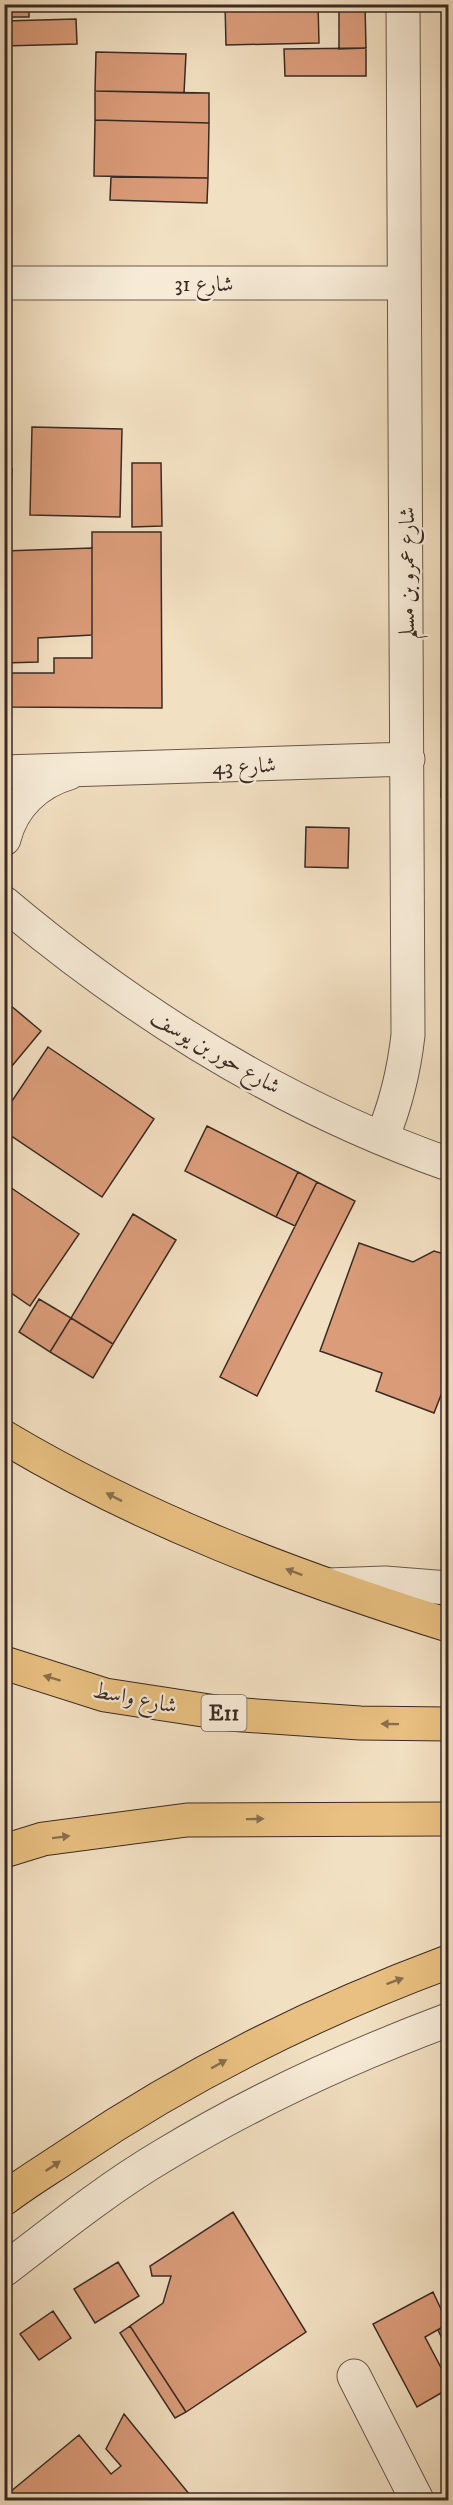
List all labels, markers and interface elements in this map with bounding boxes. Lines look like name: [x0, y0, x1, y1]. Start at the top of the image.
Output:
street label: شارع 31: [174, 271, 234, 302]
street label: شارع عمرو بن مسلم: [394, 507, 429, 639]
street label: شارع 43: [212, 752, 277, 785]
street label: شارع حور بن يوسف: [143, 1004, 285, 1104]
one-way arrow: [105, 1492, 123, 1502]
one-way arrow: [285, 1567, 303, 1576]
one-way arrow: [43, 1673, 61, 1682]
street label: شارع واسط: [89, 1677, 179, 1724]
road number: E11: [202, 1695, 246, 1731]
one-way arrow: [381, 1719, 400, 1729]
one-way arrow: [245, 1814, 264, 1824]
one-way arrow: [52, 1832, 71, 1841]
one-way arrow: [387, 1976, 405, 1986]
one-way arrow: [211, 2059, 228, 2069]
one-way arrow: [44, 2160, 60, 2172]

